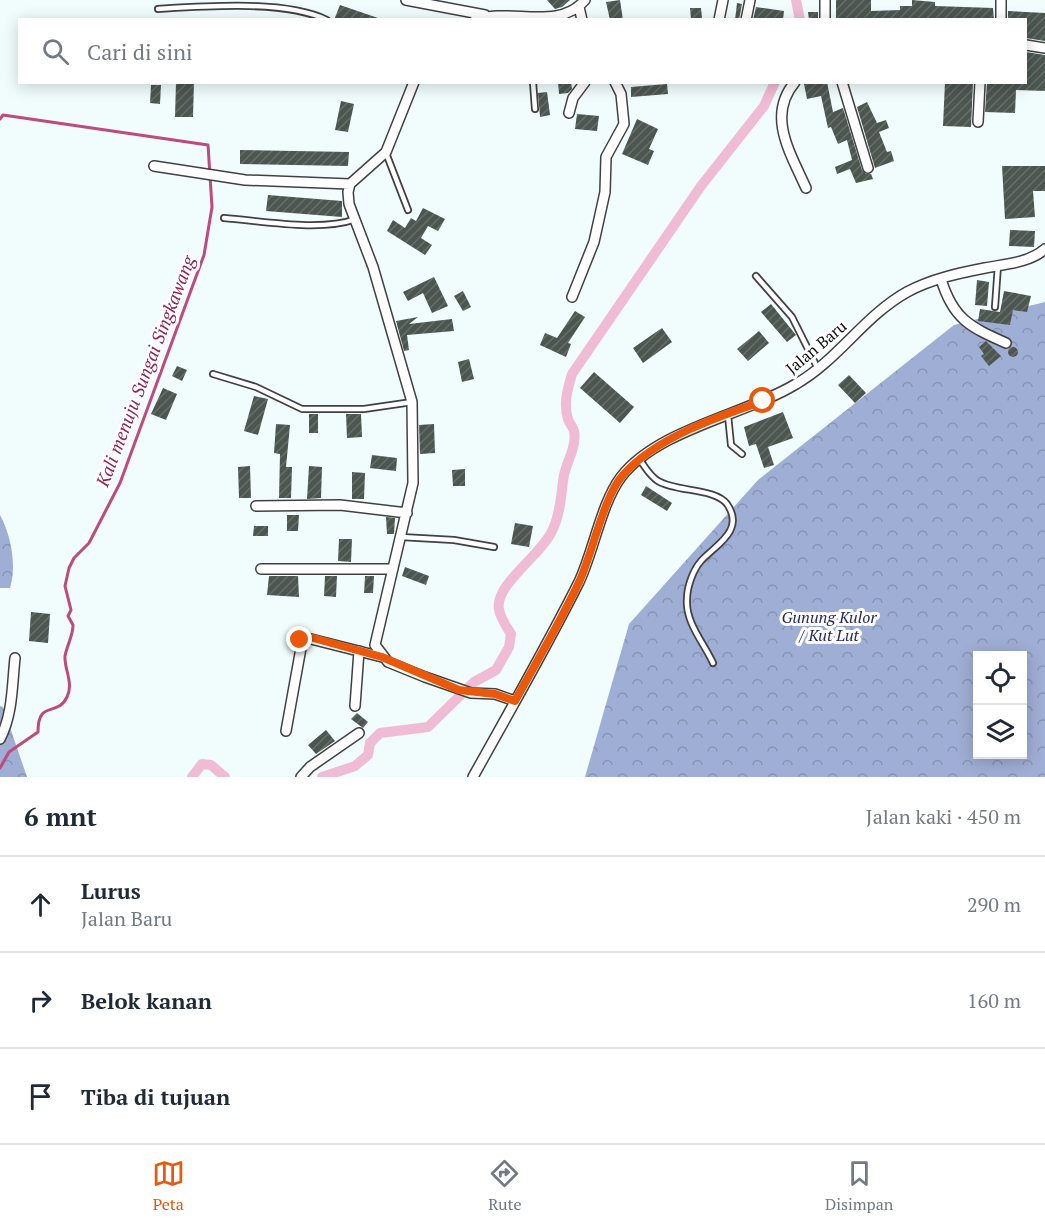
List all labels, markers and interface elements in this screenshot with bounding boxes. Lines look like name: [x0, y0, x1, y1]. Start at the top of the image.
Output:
search box: [18, 18, 1027, 84]
icon: search: [39, 35, 72, 68]
text: Cari di sini: [87, 37, 193, 66]
water label: Kali menuju Sungai Singkawang: [89, 251, 201, 491]
street label: Jalan Baru: [781, 315, 851, 379]
route start: [749, 387, 775, 413]
park label: Gunung Kulor / Kut Lut: [782, 606, 877, 646]
route end: [286, 626, 312, 652]
map controls: [973, 651, 1027, 759]
button: locate: [973, 651, 1027, 705]
button: layers: [973, 705, 1027, 759]
text: 6 mnt: [24, 799, 97, 833]
text: Jalan kaki · 450 m: [866, 803, 1021, 830]
text: Lurus: [81, 876, 141, 905]
icon: ahead: [24, 888, 57, 921]
text: 290 m: [967, 891, 1021, 918]
text: Jalan Baru: [81, 905, 172, 932]
icon: right: [24, 984, 57, 1017]
text: Belok kanan: [81, 986, 212, 1015]
text: 160 m: [967, 987, 1021, 1014]
icon: arrive: [24, 1080, 57, 1113]
text: Tiba di tujuan: [81, 1082, 230, 1111]
tab: Peta: [152, 1157, 185, 1215]
tab: Rute: [488, 1157, 522, 1215]
tab: Disimpan: [825, 1157, 893, 1215]

